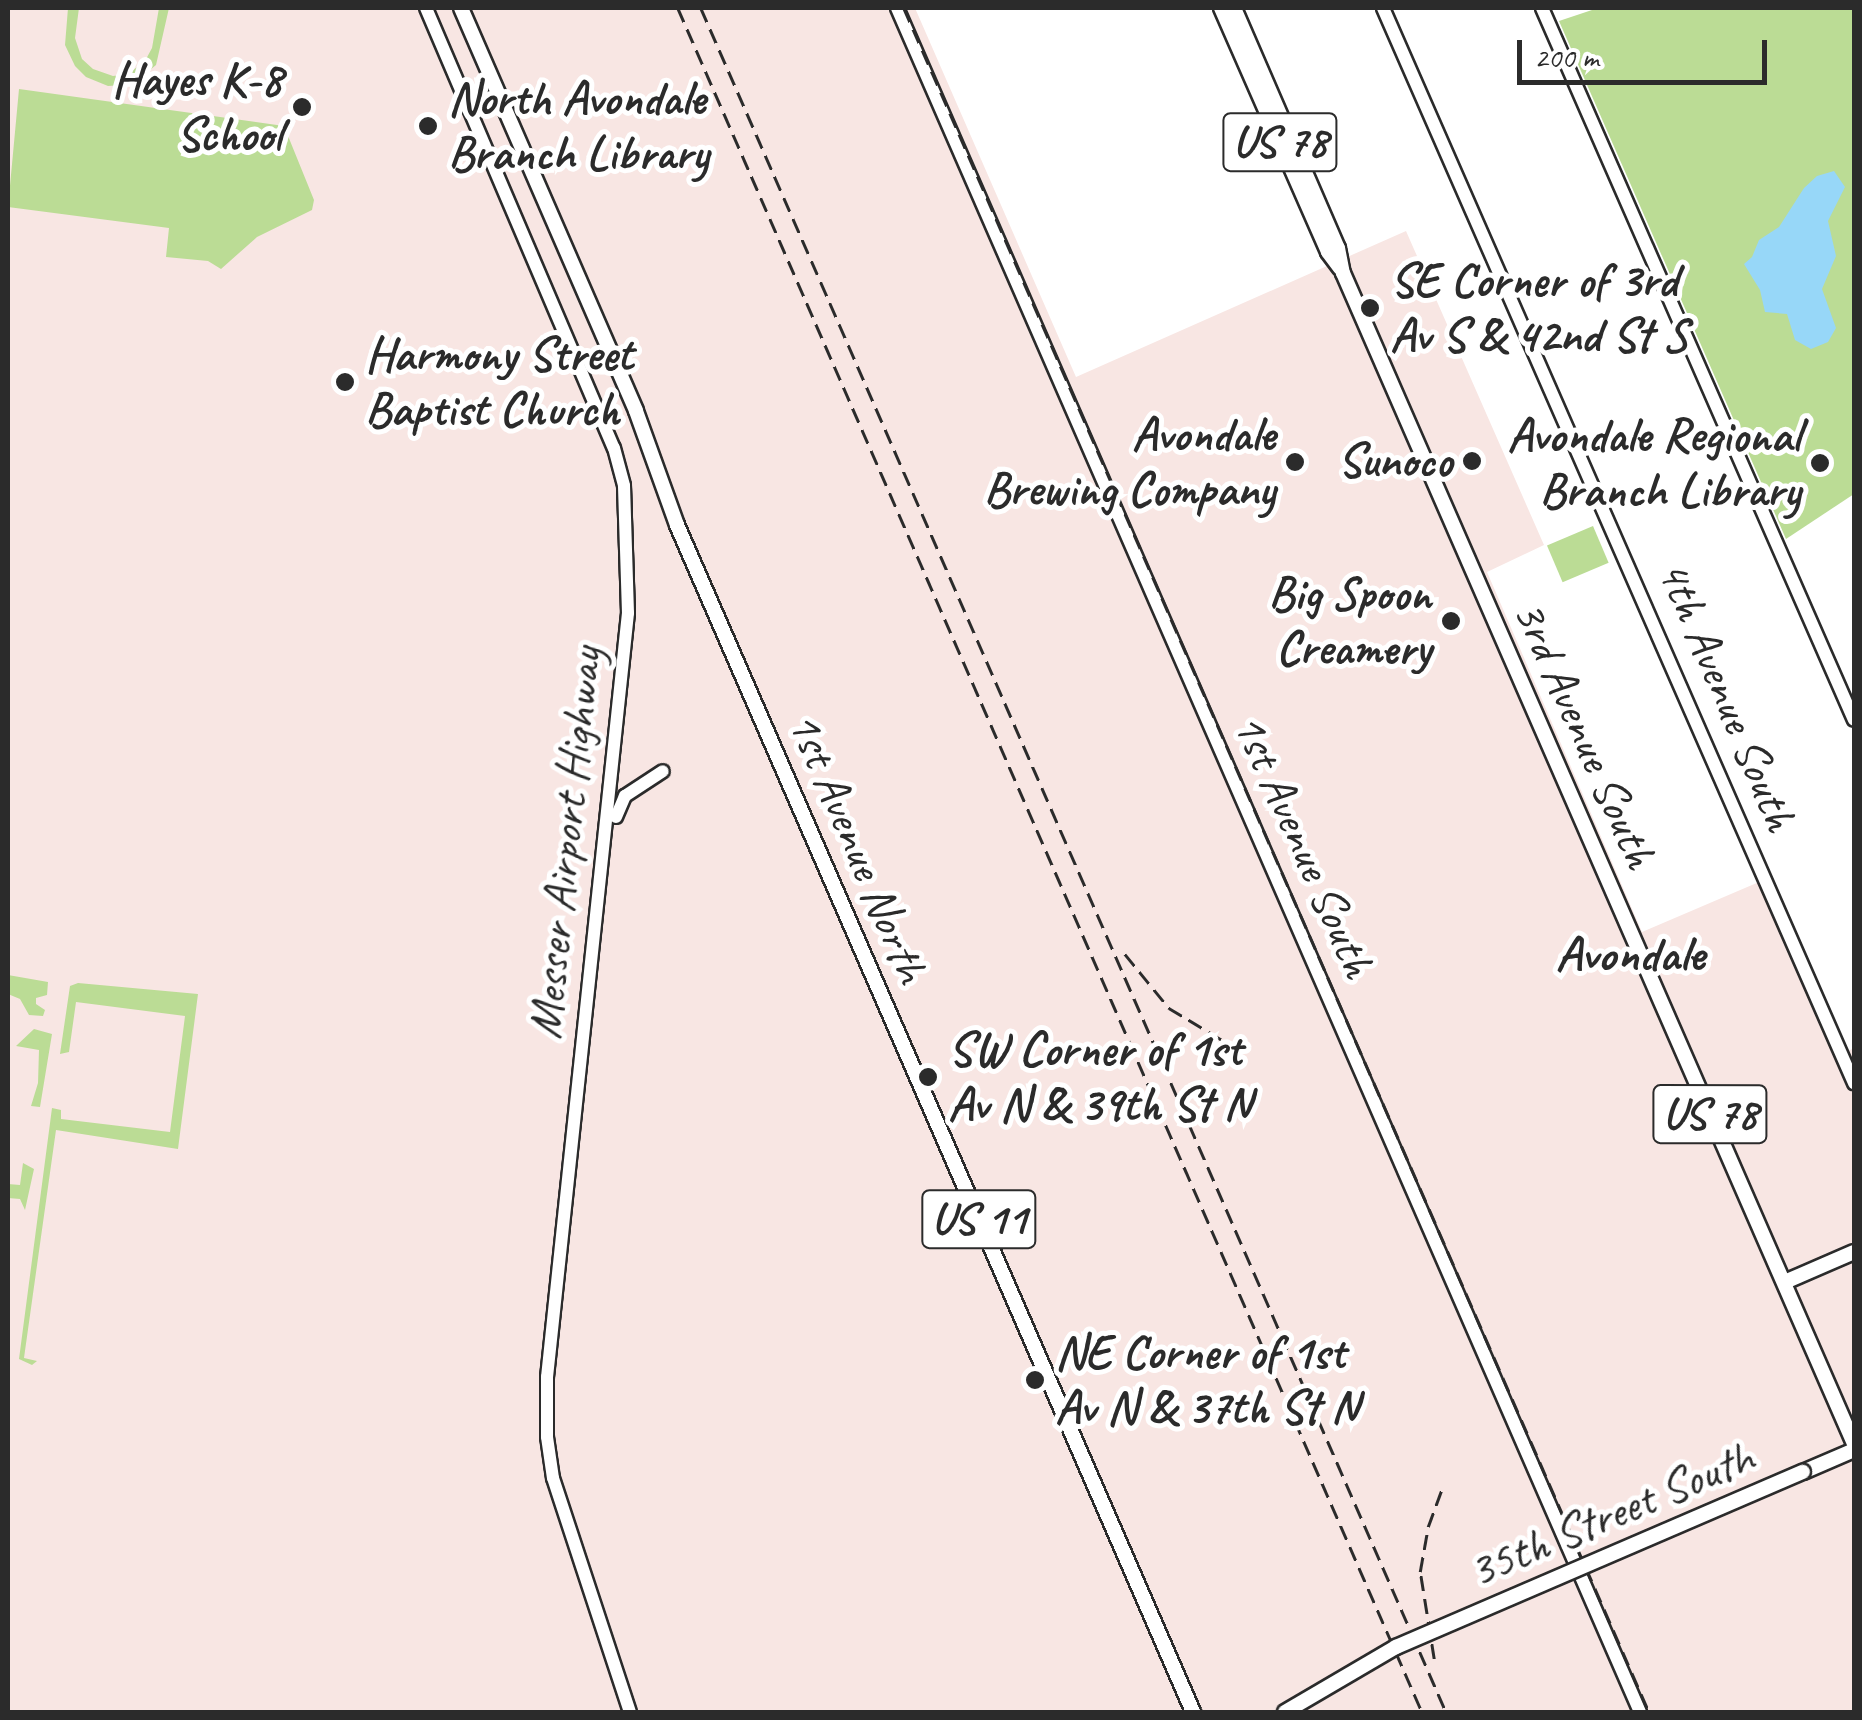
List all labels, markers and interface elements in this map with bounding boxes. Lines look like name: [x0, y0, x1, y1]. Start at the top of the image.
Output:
scale bar: [1522, 20, 1772, 82]
text: 200 m: [1534, 38, 1599, 76]
place label: Hayes K-8 School: [112, 50, 282, 163]
place label: North Avondale Branch Library: [448, 69, 708, 182]
marker: Hayes K-8 School: [291, 96, 313, 118]
road number: US 78: [1220, 102, 1340, 182]
marker: North Avondale Branch Library: [417, 115, 439, 137]
place label: SE Corner of 3rd Av S & 42nd St S: [1390, 251, 1688, 364]
marker: SE Corner of 3rd Av S & 42nd St S: [1359, 297, 1381, 319]
place label: Harmony Street Baptist Church: [365, 325, 634, 438]
marker: Harmony Street Baptist Church: [334, 371, 356, 393]
place label: Avondale Brewing Company: [987, 405, 1275, 518]
place label: Avondale Regional Branch Library: [1507, 406, 1800, 519]
place label: Sunoco: [1337, 432, 1452, 490]
marker: Sunoco: [1461, 450, 1483, 472]
marker: Avondale Brewing Company: [1284, 451, 1306, 473]
marker: Avondale Regional Branch Library: [1809, 452, 1831, 474]
street label: 4th Avenue South: [1644, 551, 1810, 839]
place label: Big Spoon Creamery: [1268, 564, 1431, 677]
street label: 3rd Avenue South: [1500, 591, 1670, 877]
marker: Big Spoon Creamery: [1440, 610, 1462, 632]
street label: Messer Airport Highway: [516, 644, 614, 1042]
street label: 1st Avenue North: [775, 703, 941, 991]
street label: 1st Avenue South: [1220, 704, 1388, 986]
district label: Avondale: [1555, 924, 1705, 984]
place label: SW Corner of 1st Av N & 39th St N: [948, 1020, 1254, 1133]
marker: SW Corner of 1st Av N & 39th St N: [917, 1066, 939, 1088]
road number: US 78: [1650, 1074, 1770, 1154]
road number: US 11: [919, 1179, 1039, 1259]
place label: NE Corner of 1st Av N & 37th St N: [1055, 1323, 1361, 1436]
marker: NE Corner of 1st Av N & 37th St N: [1024, 1369, 1046, 1391]
street label: 35th Street South: [1460, 1428, 1762, 1600]

